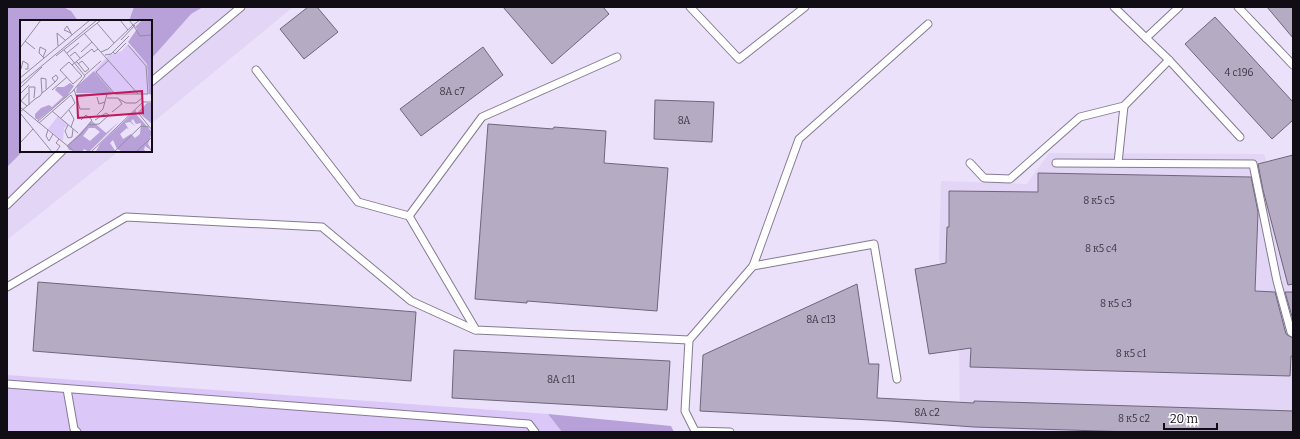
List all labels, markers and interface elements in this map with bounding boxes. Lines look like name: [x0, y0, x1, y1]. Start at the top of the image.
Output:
inset map: [20, 20, 152, 152]
house number: 4 с196: [1225, 67, 1254, 79]
house number: 8А с7: [440, 86, 464, 98]
house number: 8А: [678, 115, 691, 127]
house number: 8 к5 с5: [1083, 195, 1115, 207]
house number: 8 к5 с4: [1085, 243, 1117, 255]
house number: 8 к5 с3: [1100, 298, 1132, 310]
house number: 8А с13: [806, 314, 836, 326]
house number: 8 к5 с1: [1116, 348, 1146, 360]
house number: 8А с11: [547, 374, 575, 386]
scale bar: [1164, 405, 1217, 431]
house number: 8А с2: [914, 407, 940, 419]
text: 20 m: [1170, 412, 1199, 426]
house number: 8 к5 с2: [1118, 413, 1150, 425]

